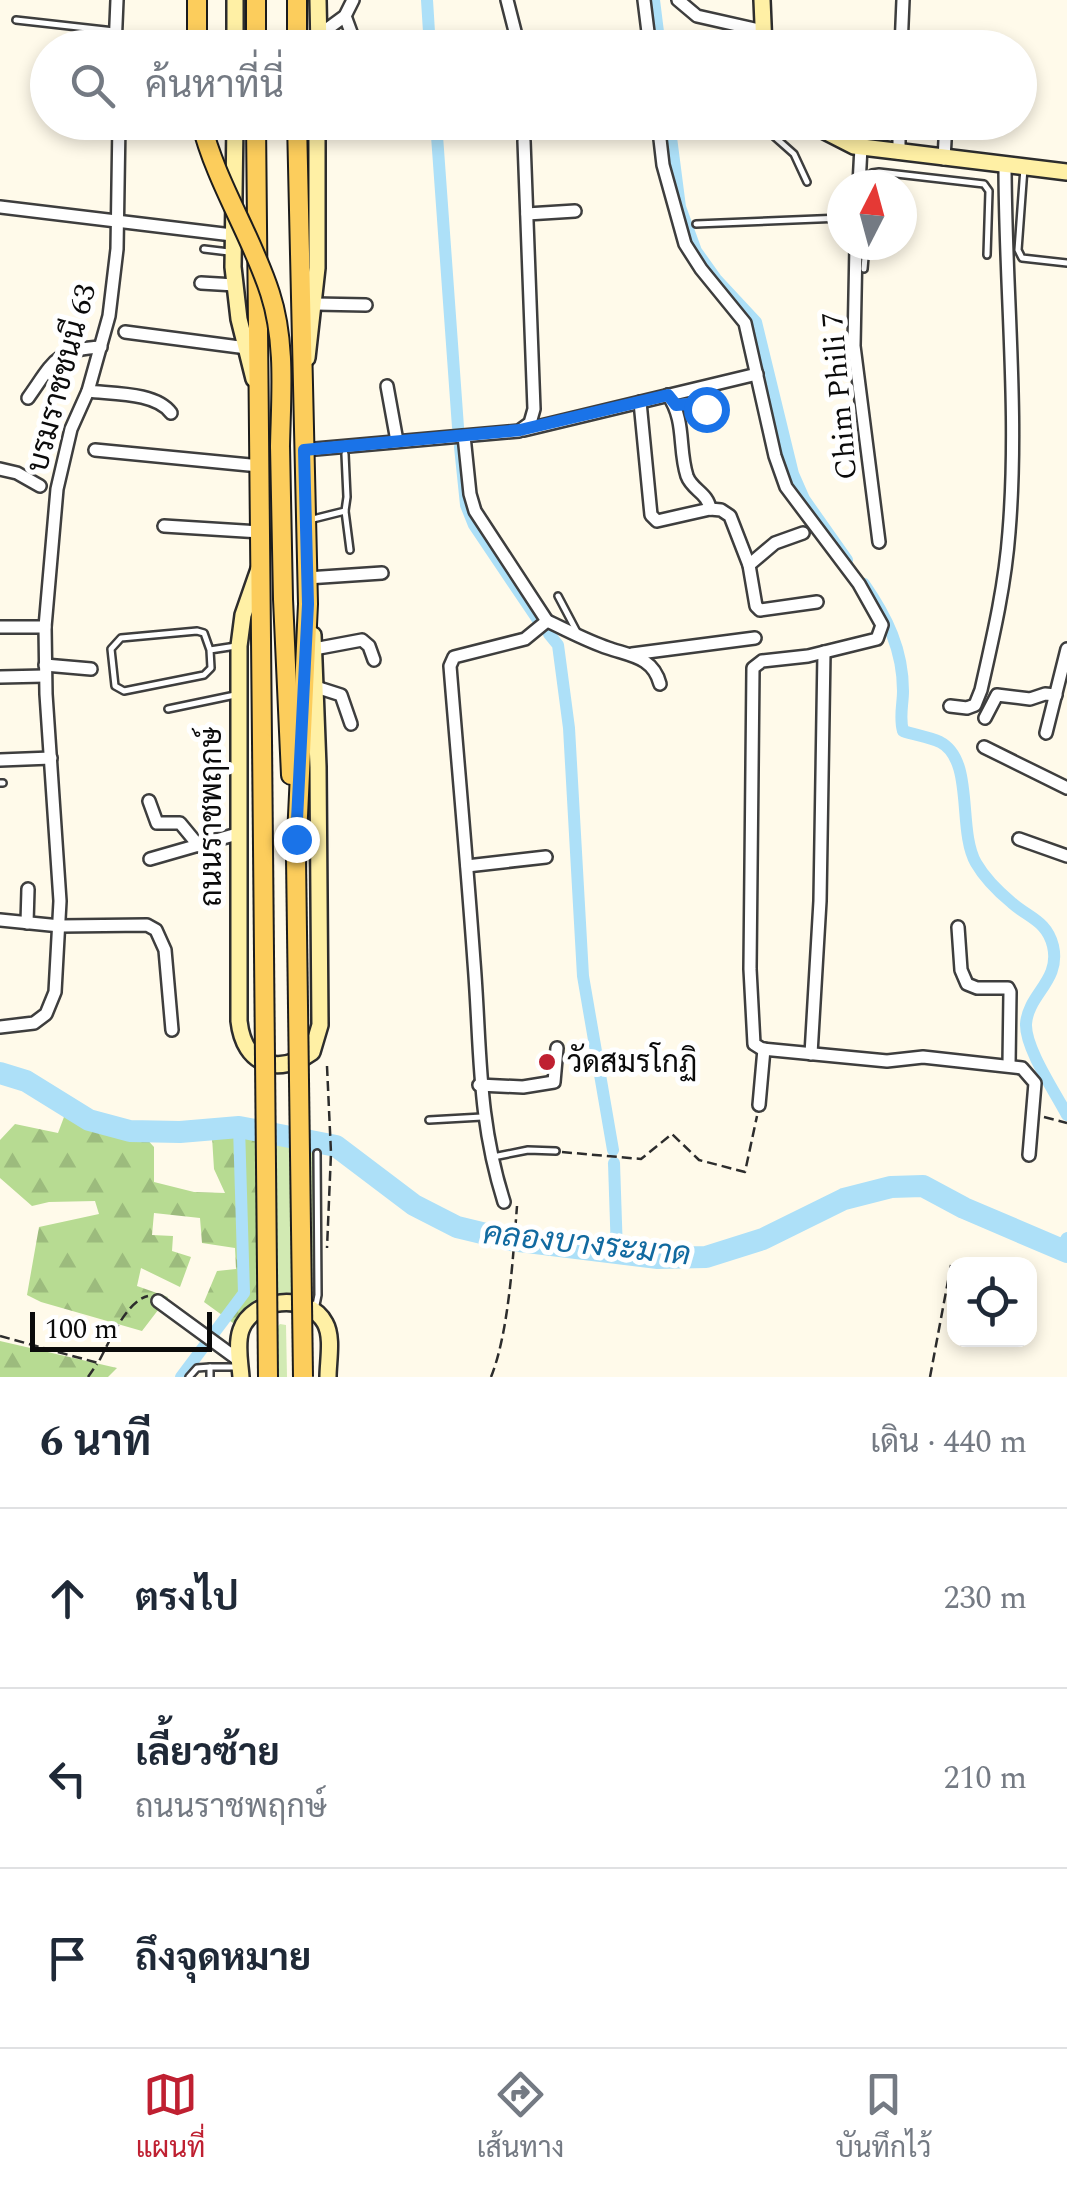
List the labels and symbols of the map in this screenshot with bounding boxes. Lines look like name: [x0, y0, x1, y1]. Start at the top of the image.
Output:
north arrow: [827, 170, 917, 260]
street label: บรมราชชนนี 63: [15, 279, 109, 478]
street label: Chim Phili 7: [810, 310, 870, 482]
route start: [684, 387, 730, 433]
street label: ถนนราชพฤกษ์: [189, 727, 235, 907]
route end: [274, 817, 320, 863]
place label: วัดสมรโกฏิ: [567, 1040, 697, 1086]
marker: วัดสมรโกฏิ: [536, 1051, 558, 1073]
water label: คลองบางระมาด: [481, 1209, 693, 1280]
scale bar: [30, 1307, 212, 1352]

